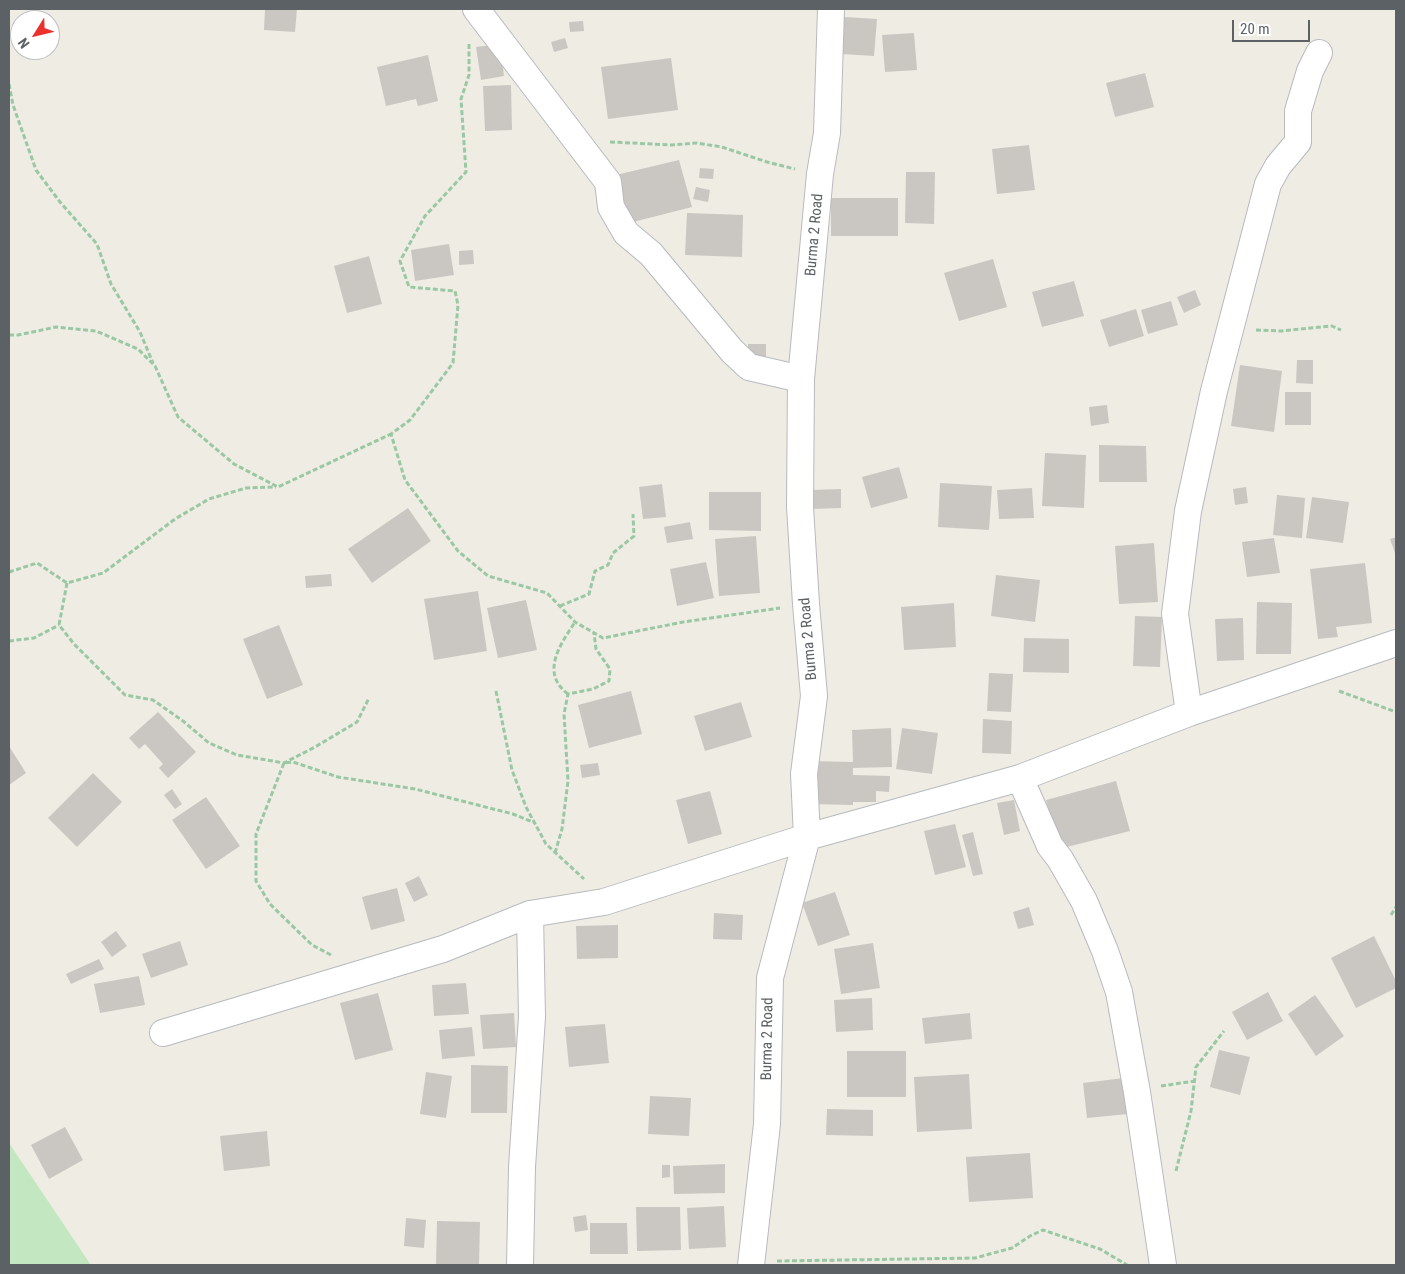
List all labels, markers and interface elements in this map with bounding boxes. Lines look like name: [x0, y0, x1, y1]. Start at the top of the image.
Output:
north arrow: [10, 10, 60, 60]
scale bar: [1235, 10, 1312, 42]
text: 20 m: [1240, 20, 1270, 38]
text: N: [15, 35, 33, 51]
street label: Burma 2 Road: [802, 193, 828, 277]
street label: Burma 2 Road: [796, 597, 822, 681]
street label: Burma 2 Road: [758, 997, 778, 1081]

